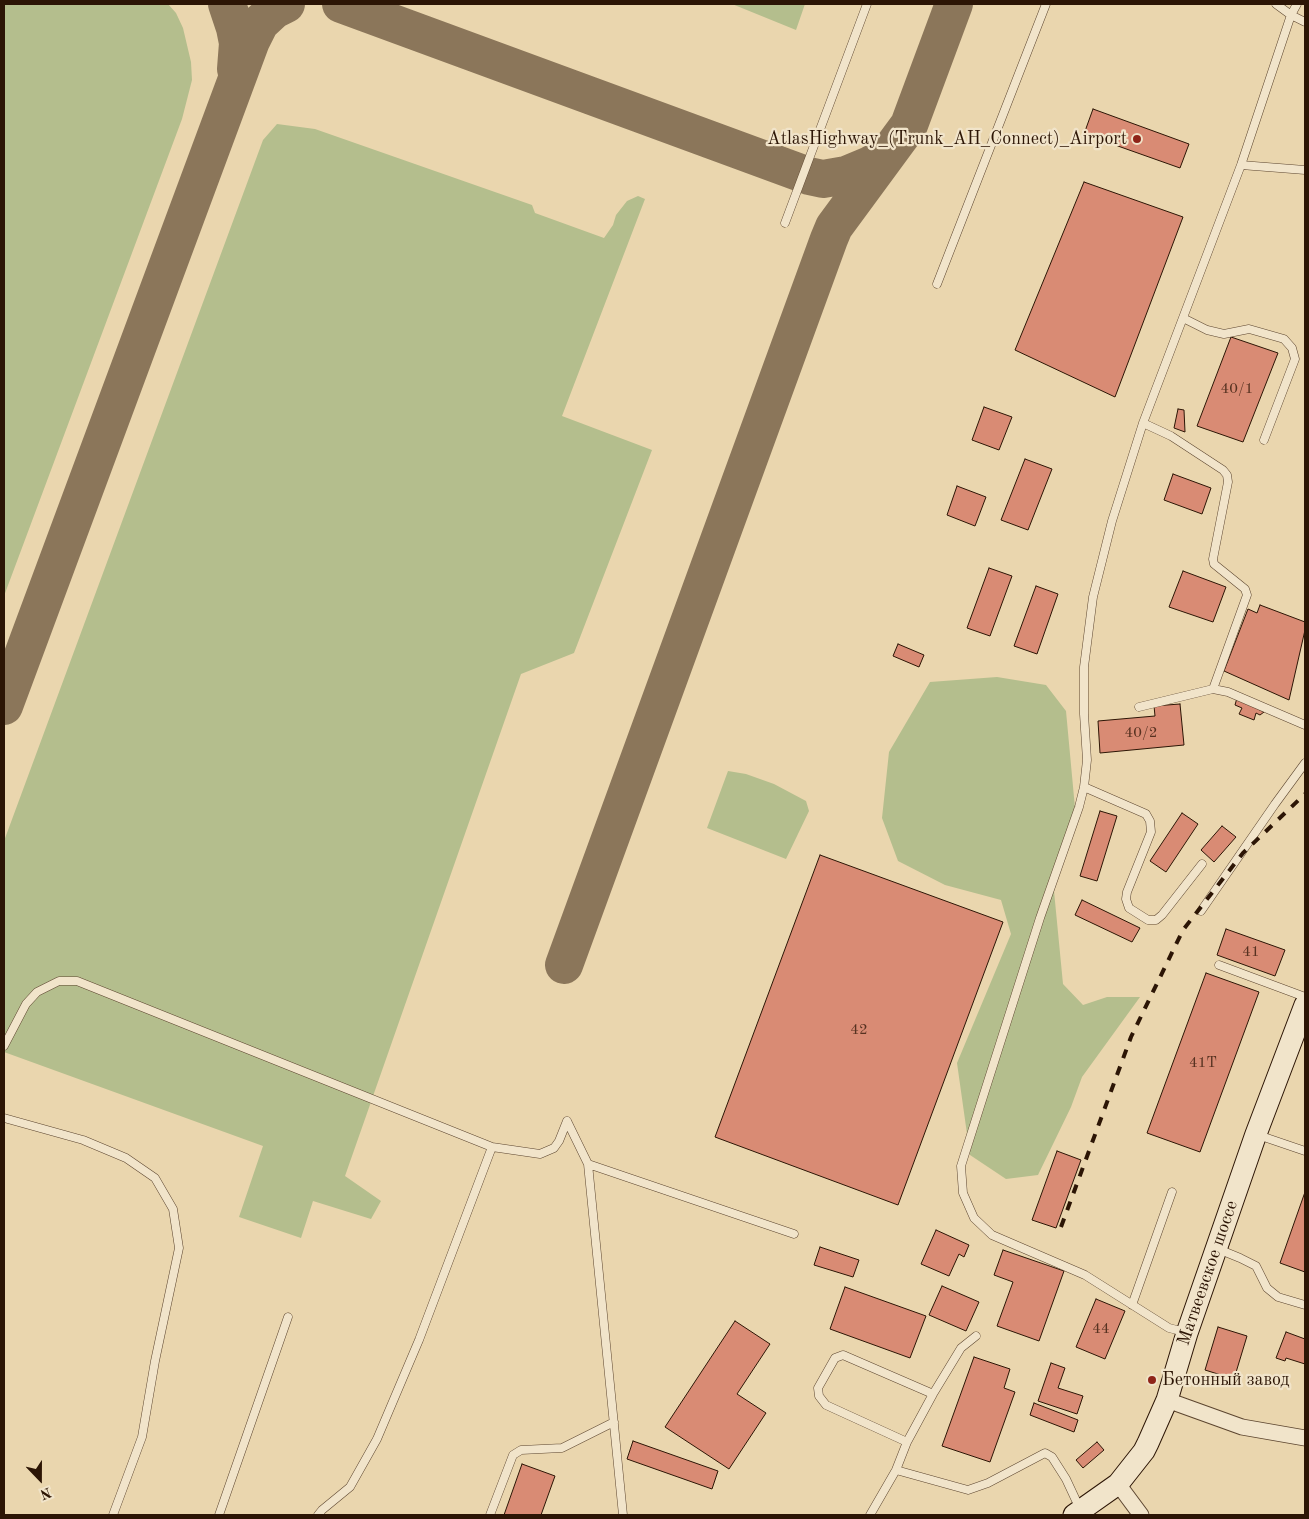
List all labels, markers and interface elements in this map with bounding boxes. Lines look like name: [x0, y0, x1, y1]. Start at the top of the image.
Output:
place label: AtlasHighway_(Trunk_AH_Connect)_Airport: [767, 128, 1127, 150]
marker: AtlasHighway_(Trunk_AH_Connect)_Airport: [1131, 133, 1143, 145]
house number: 40/1: [1221, 380, 1253, 398]
house number: 40/2: [1125, 724, 1157, 742]
house number: 41: [1242, 943, 1260, 961]
house number: 42: [850, 1021, 868, 1039]
house number: 41Т: [1189, 1054, 1217, 1072]
street label: Матвеевское шоссе: [1173, 1198, 1243, 1348]
house number: 44: [1092, 1320, 1110, 1338]
place label: Бетонный завод: [1162, 1369, 1289, 1391]
marker: Бетонный завод: [1146, 1374, 1158, 1386]
north arrow: [15, 1454, 65, 1504]
text: N: [38, 1484, 53, 1501]

